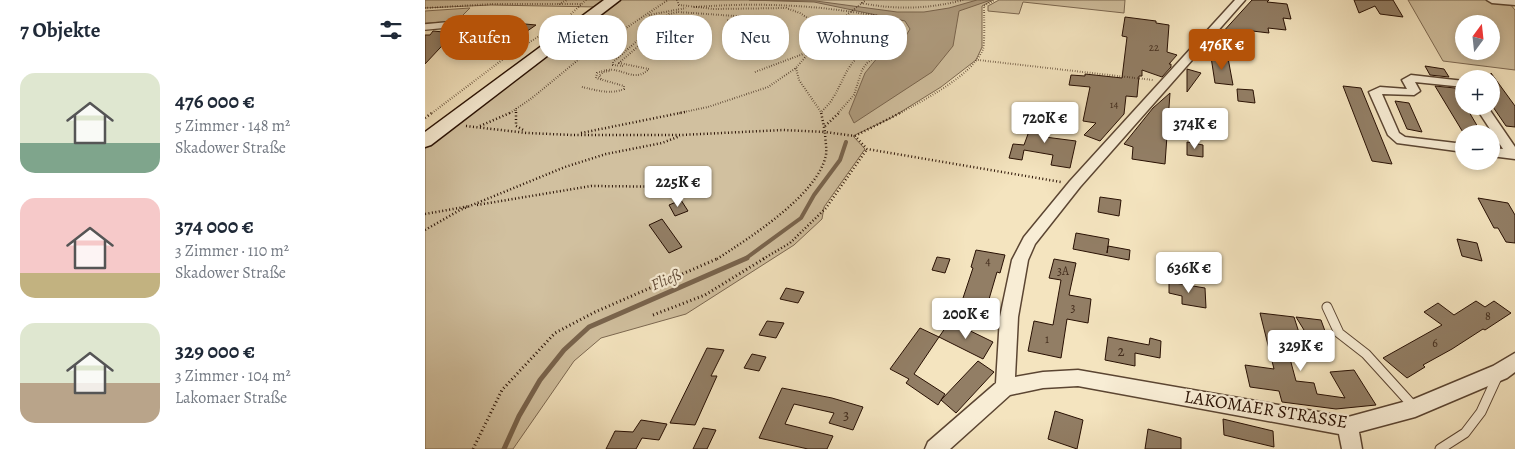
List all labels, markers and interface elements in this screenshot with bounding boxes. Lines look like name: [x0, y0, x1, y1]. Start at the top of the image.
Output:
chip: Kaufen: [440, 15, 529, 60]
chip: Mieten: [539, 15, 627, 60]
chip: Filter: [637, 15, 712, 60]
chip: Neu: [722, 15, 789, 60]
chip: Wohnung: [799, 15, 907, 60]
north arrow: [1455, 15, 1500, 60]
map controls: [1455, 15, 1500, 170]
text: 7 Objekte: [20, 16, 100, 44]
icon: filters: [377, 16, 405, 44]
pin: 476K €: [1181, 28, 1263, 71]
text: 476K €: [1200, 34, 1244, 56]
house number: 22: [1149, 40, 1159, 55]
button: +: [1455, 70, 1500, 115]
text: 476 000 €: [175, 87, 255, 115]
icon: home: [60, 93, 120, 153]
house number: 14: [1110, 97, 1118, 112]
pin: 720K €: [1004, 102, 1086, 144]
text: 720K €: [1022, 107, 1068, 129]
pin: 374K €: [1154, 108, 1236, 150]
text: 374K €: [1173, 113, 1217, 135]
text: 5 Zimmer · 148 m²: [175, 115, 290, 137]
button: −: [1455, 125, 1500, 170]
text: Skadower Straße: [175, 137, 286, 159]
pin: 225K €: [637, 166, 719, 208]
text: 225K €: [656, 171, 700, 193]
text: 374 000 €: [175, 212, 254, 240]
icon: home: [60, 218, 120, 278]
text: 3 Zimmer · 110 m²: [175, 240, 289, 262]
pin: 636K €: [1148, 252, 1230, 294]
house number: 4: [985, 253, 991, 269]
text: 636K €: [1167, 257, 1211, 279]
text: Skadower Straße: [175, 262, 286, 284]
house number: 3A: [1057, 263, 1070, 279]
water label: Fließ: [648, 264, 685, 296]
pin: 200K €: [925, 298, 1007, 340]
house number: 3: [1071, 300, 1076, 316]
text: 200K €: [943, 303, 989, 325]
house number: 8: [1485, 308, 1491, 324]
pin: 329K €: [1260, 330, 1342, 372]
house number: 1: [1045, 331, 1049, 347]
text: 329K €: [1279, 335, 1323, 357]
house number: 6: [1432, 335, 1438, 351]
text: 329 000 €: [175, 337, 255, 365]
house number: 2: [1117, 341, 1125, 361]
icon: home: [60, 343, 120, 403]
text: 3 Zimmer · 104 m²: [175, 365, 291, 387]
street label: LAKOMAER STRASSE: [1183, 384, 1349, 434]
text: Lakomaer Straße: [175, 387, 287, 409]
house number: 3: [843, 405, 849, 425]

